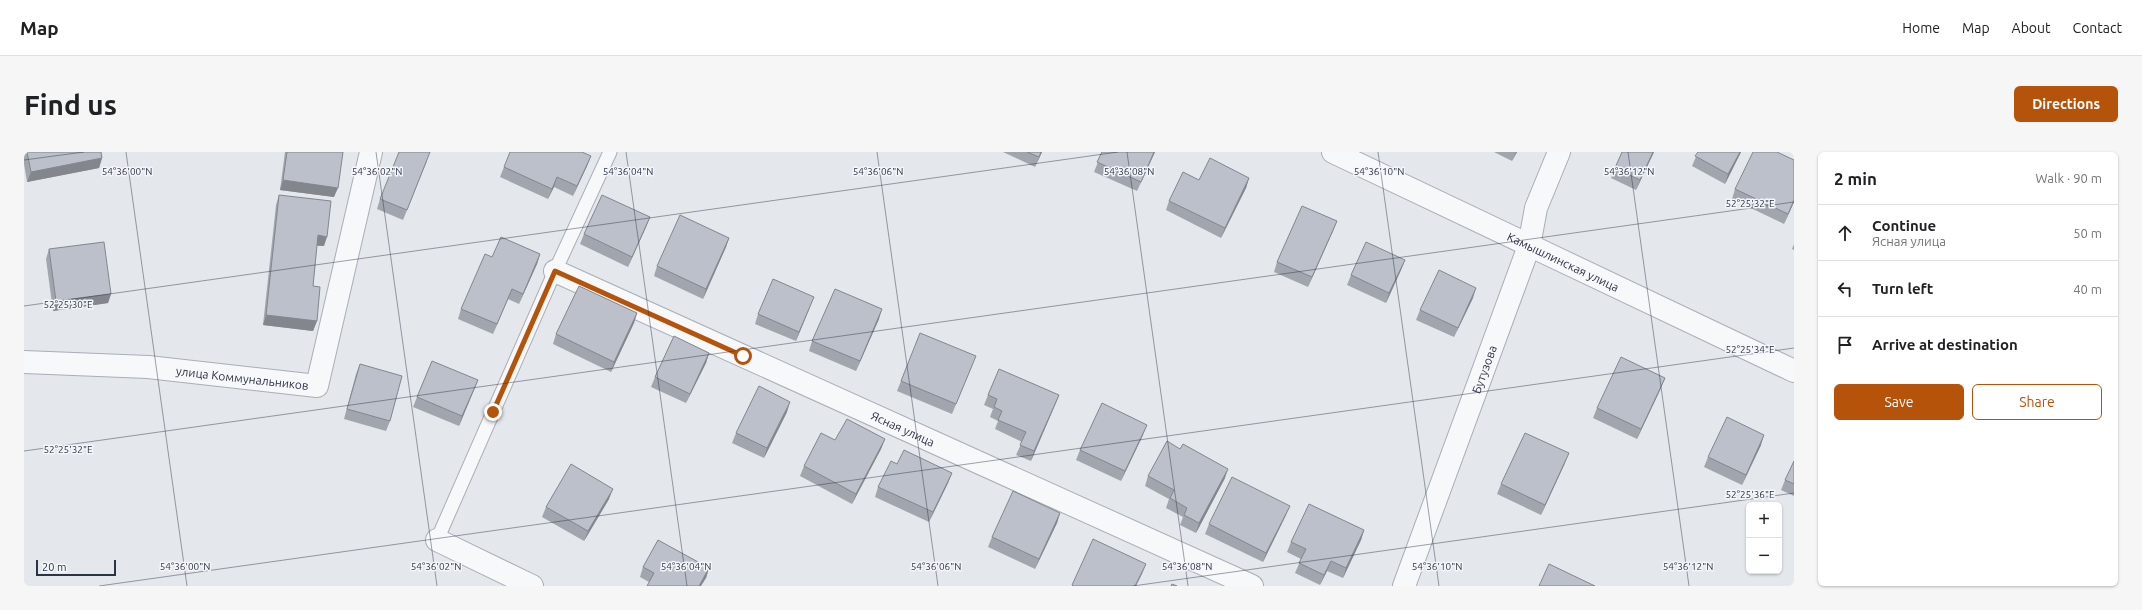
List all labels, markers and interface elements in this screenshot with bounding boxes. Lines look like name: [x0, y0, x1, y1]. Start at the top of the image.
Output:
text: Map: [20, 17, 59, 39]
text: Home: [1902, 20, 1940, 36]
text: Map: [1962, 20, 1990, 36]
text: About: [2012, 20, 2051, 36]
text: Contact: [2073, 20, 2122, 36]
button: Directions: [2014, 86, 2118, 122]
text: Find us: [24, 89, 117, 120]
text: 54°36'00"N: [102, 166, 152, 177]
text: 54°36'02"N: [352, 166, 402, 177]
text: 54°36'04"N: [603, 166, 653, 177]
text: 54°36'06"N: [853, 166, 903, 177]
text: 54°36'08"N: [1104, 166, 1154, 177]
text: 54°36'10"N: [1354, 166, 1404, 177]
text: 54°36'12"N: [1604, 166, 1654, 177]
text: 2 min: [1834, 169, 1877, 188]
text: Walk · 90 m: [2036, 171, 2102, 185]
text: 52°25'32"E: [1725, 198, 1775, 209]
text: Continue: [1872, 217, 1936, 234]
icon: ahead: [1834, 222, 1856, 244]
text: 50 m: [2073, 226, 2102, 240]
street label: Камышлинская улица: [1505, 229, 1621, 293]
text: Ясная улица: [1872, 234, 1946, 248]
icon: left: [1834, 278, 1856, 300]
text: Turn left: [1872, 280, 1933, 297]
text: 40 m: [2073, 282, 2102, 296]
text: 52°25'30"E: [43, 299, 93, 310]
icon: arrive: [1834, 334, 1856, 356]
text: Arrive at destination: [1872, 336, 2018, 353]
street label: Бутузова: [1469, 343, 1499, 395]
text: 52°25'34"E: [1725, 344, 1775, 355]
route start: [734, 347, 752, 365]
street label: улица Коммунальников: [175, 364, 309, 392]
button: Save: [1834, 384, 1964, 420]
button: Share: [1972, 384, 2102, 420]
route end: [484, 403, 502, 421]
street label: Ясная улица: [869, 408, 937, 448]
text: 52°25'32"E: [43, 444, 93, 455]
text: 52°25'36"E: [1725, 489, 1775, 500]
map controls: [1746, 502, 1782, 574]
button: +: [1746, 502, 1782, 538]
button: −: [1746, 538, 1782, 574]
scale bar: [36, 558, 116, 577]
text: 20 m: [42, 561, 66, 573]
text: 54°36'00"N: [160, 561, 210, 572]
text: 54°36'02"N: [411, 561, 461, 572]
text: 54°36'04"N: [661, 561, 711, 572]
text: 54°36'06"N: [911, 561, 961, 572]
text: 54°36'08"N: [1162, 561, 1212, 572]
text: 54°36'10"N: [1412, 561, 1462, 572]
text: 54°36'12"N: [1663, 561, 1713, 572]

